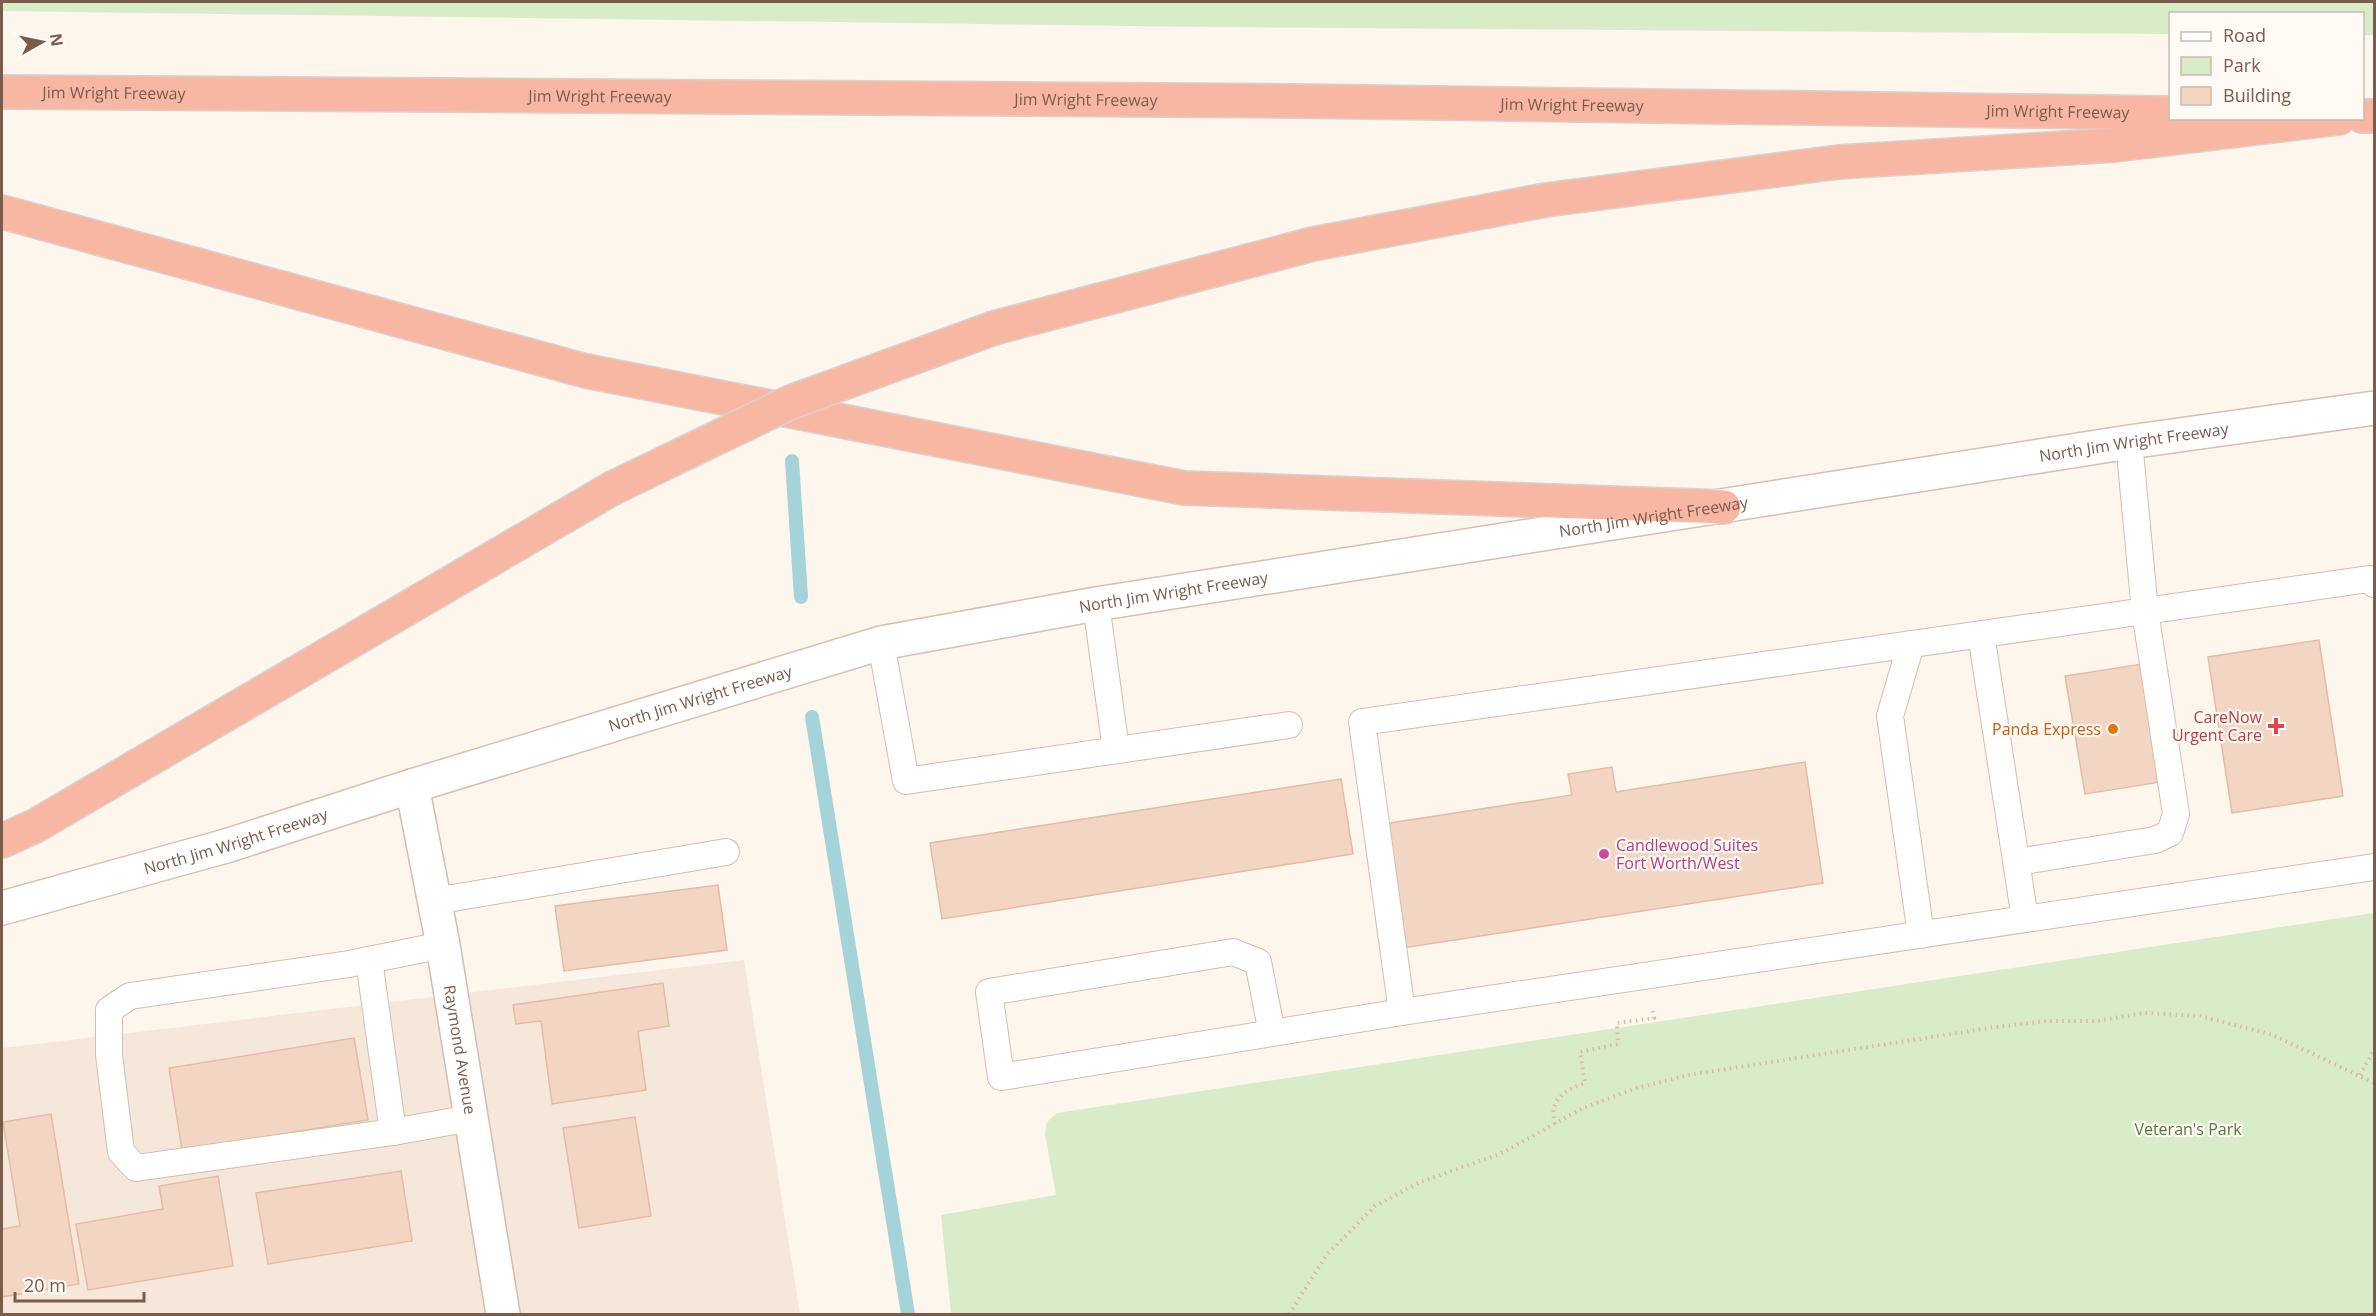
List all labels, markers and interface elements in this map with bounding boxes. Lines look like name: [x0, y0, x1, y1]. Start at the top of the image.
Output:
north arrow: [12, 12, 72, 72]
legend: [2169, 12, 2364, 120]
text: Road: [2223, 23, 2266, 47]
text: N: [45, 32, 69, 48]
text: Park: [2223, 53, 2261, 77]
street label: Jim Wright Freeway: [40, 81, 187, 104]
text: Building: [2223, 83, 2291, 107]
street label: Jim Wright Freeway: [526, 85, 673, 108]
street label: Jim Wright Freeway: [1012, 88, 1159, 111]
street label: Jim Wright Freeway: [1498, 93, 1645, 117]
street label: Jim Wright Freeway: [1984, 99, 2131, 123]
street label: North Jim Wright Freeway: [2038, 417, 2231, 467]
street label: North Jim Wright Freeway: [1557, 491, 1751, 542]
street label: North Jim Wright Freeway: [1077, 566, 1270, 618]
street label: North Jim Wright Freeway: [605, 660, 796, 737]
place label: CareNow Urgent Care: [2172, 706, 2263, 746]
marker: CareNow Urgent Care: [2267, 717, 2285, 735]
place label: Panda Express: [1992, 718, 2101, 740]
marker: Panda Express: [2106, 722, 2120, 736]
street label: North Jim Wright Freeway: [141, 803, 331, 879]
place label: Candlewood Suites Fort Worth/West: [1616, 834, 1758, 874]
marker: Candlewood Suites Fort Worth/West: [1597, 847, 1611, 861]
street label: Raymond Avenue: [439, 983, 481, 1116]
park label: Veteran's Park: [2134, 1118, 2242, 1140]
scale bar: [15, 1265, 144, 1303]
text: 20 m: [24, 1273, 66, 1297]

